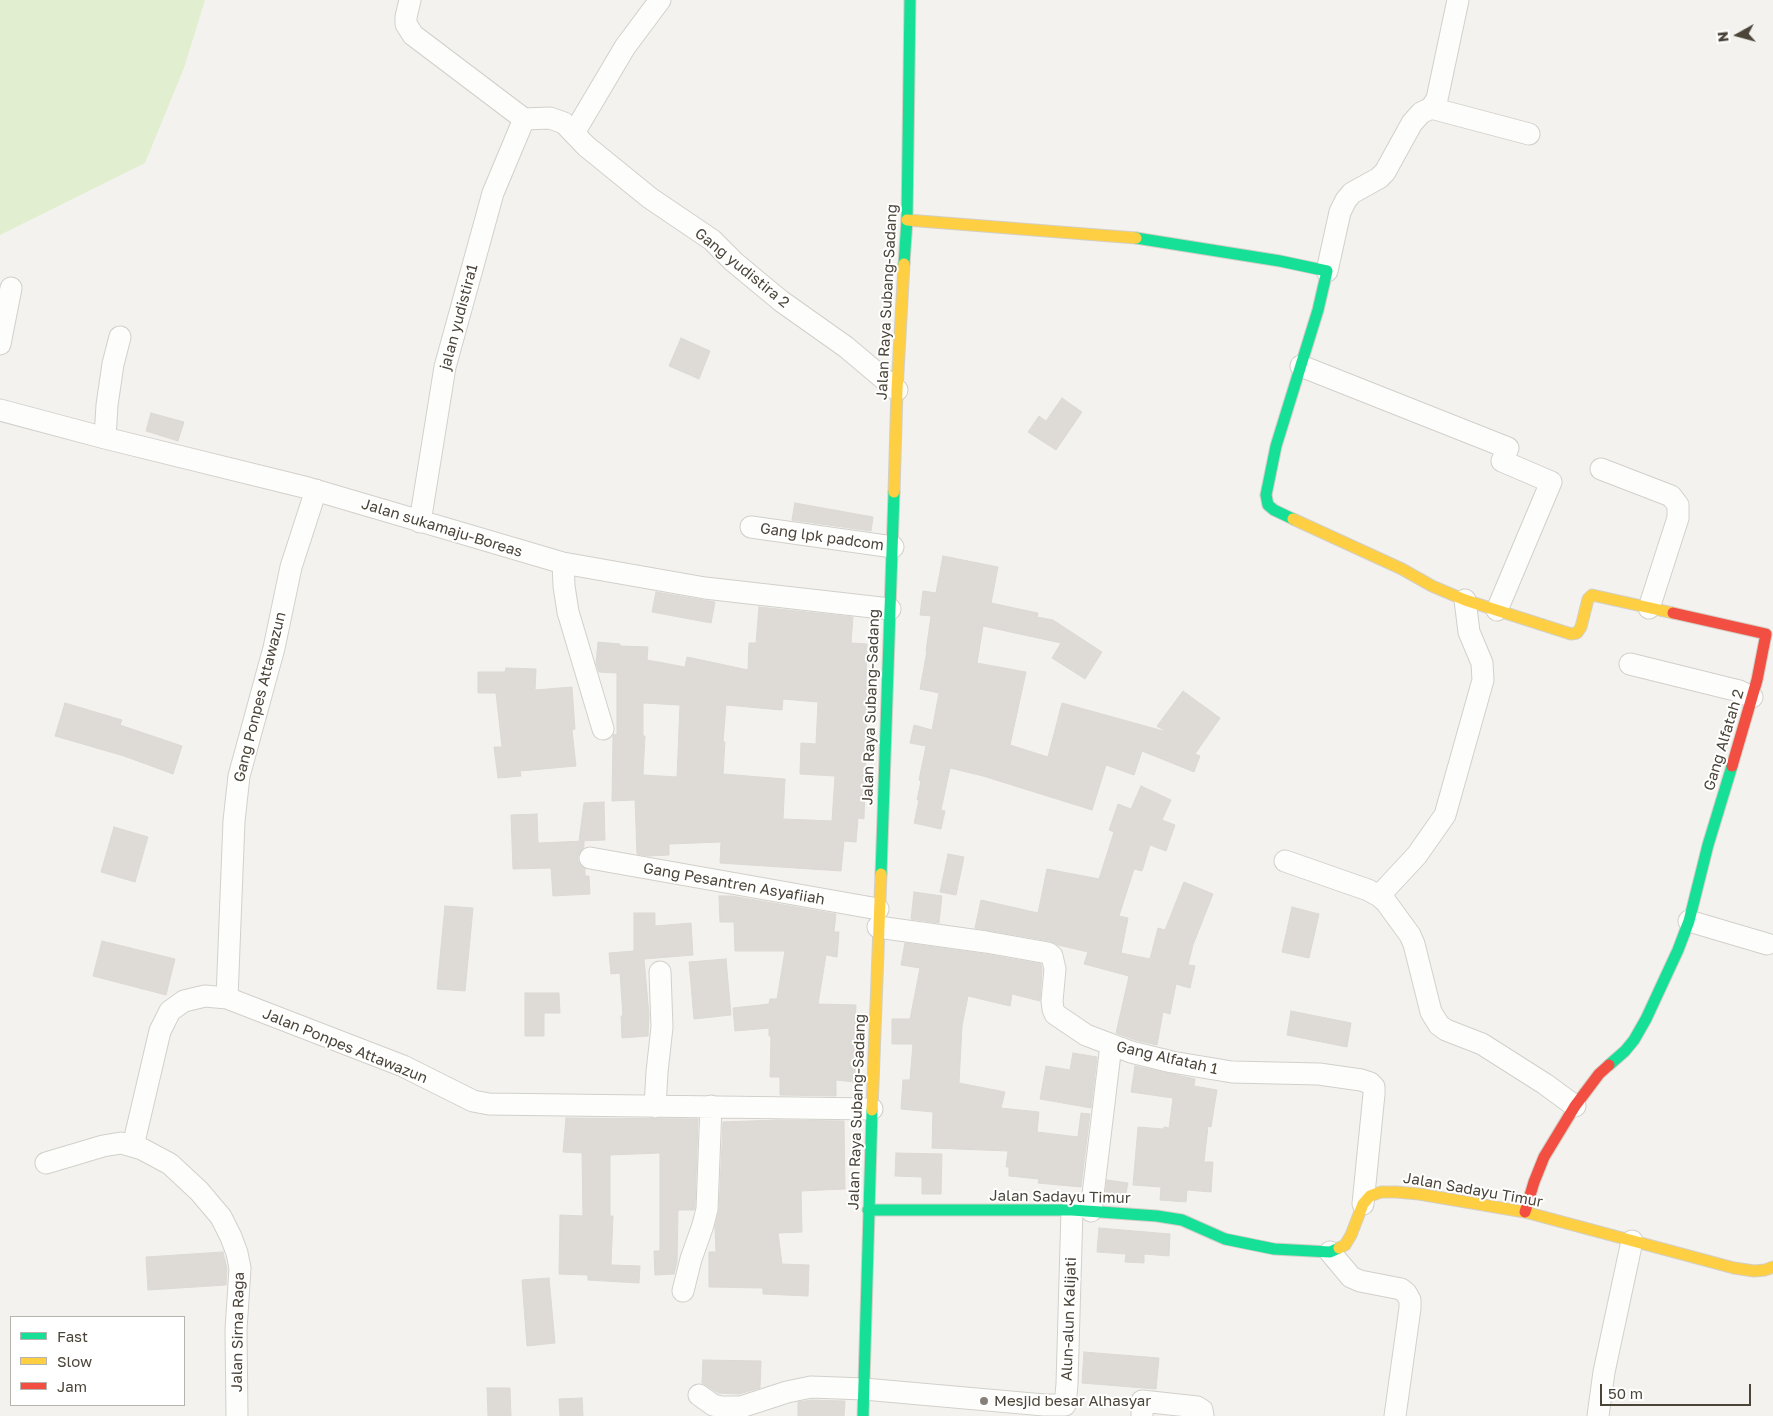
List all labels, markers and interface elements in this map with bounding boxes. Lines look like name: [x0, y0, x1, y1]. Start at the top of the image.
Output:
north arrow: [1713, 10, 1763, 60]
text: N: [1714, 31, 1732, 43]
street label: Jalan Raya Subang-Sadang: [873, 204, 901, 400]
street label: Gang yudistira 2: [691, 224, 793, 312]
street label: jalan yudistira1: [436, 262, 482, 372]
street label: Jalan sukamaju-Boreas: [359, 495, 525, 561]
street label: Gang lpk padcom: [759, 519, 885, 555]
street label: Jalan Raya Subang-Sadang: [859, 609, 883, 805]
street label: Gang Ponpes Attawazun: [230, 610, 290, 784]
street label: Gang Alfatah 2: [1700, 687, 1748, 793]
street label: Gang Pesantren Asyafiiah: [642, 859, 826, 909]
street label: Jalan Ponpes Attawazun: [260, 1005, 430, 1087]
street label: Jalan Raya Subang-Sadang: [845, 1014, 869, 1210]
street label: Gang Alfatah 1: [1114, 1038, 1220, 1078]
street label: Jalan Sadayu Timur: [1402, 1169, 1544, 1211]
street label: Jalan Sadayu Timur: [989, 1187, 1131, 1207]
street label: Alun-alun Kalijati: [1058, 1257, 1080, 1381]
street label: Jalan Sirna Raga: [228, 1272, 248, 1392]
legend: [10, 1316, 185, 1406]
text: Fast: [57, 1327, 88, 1345]
text: Slow: [57, 1352, 92, 1370]
scale bar: [1603, 1374, 1754, 1406]
text: Jam: [57, 1377, 87, 1395]
text: 50 m: [1608, 1384, 1643, 1402]
place label: Mesjid besar Alhasyar: [994, 1392, 1151, 1410]
marker: Mesjid besar Alhasyar: [978, 1395, 990, 1407]

